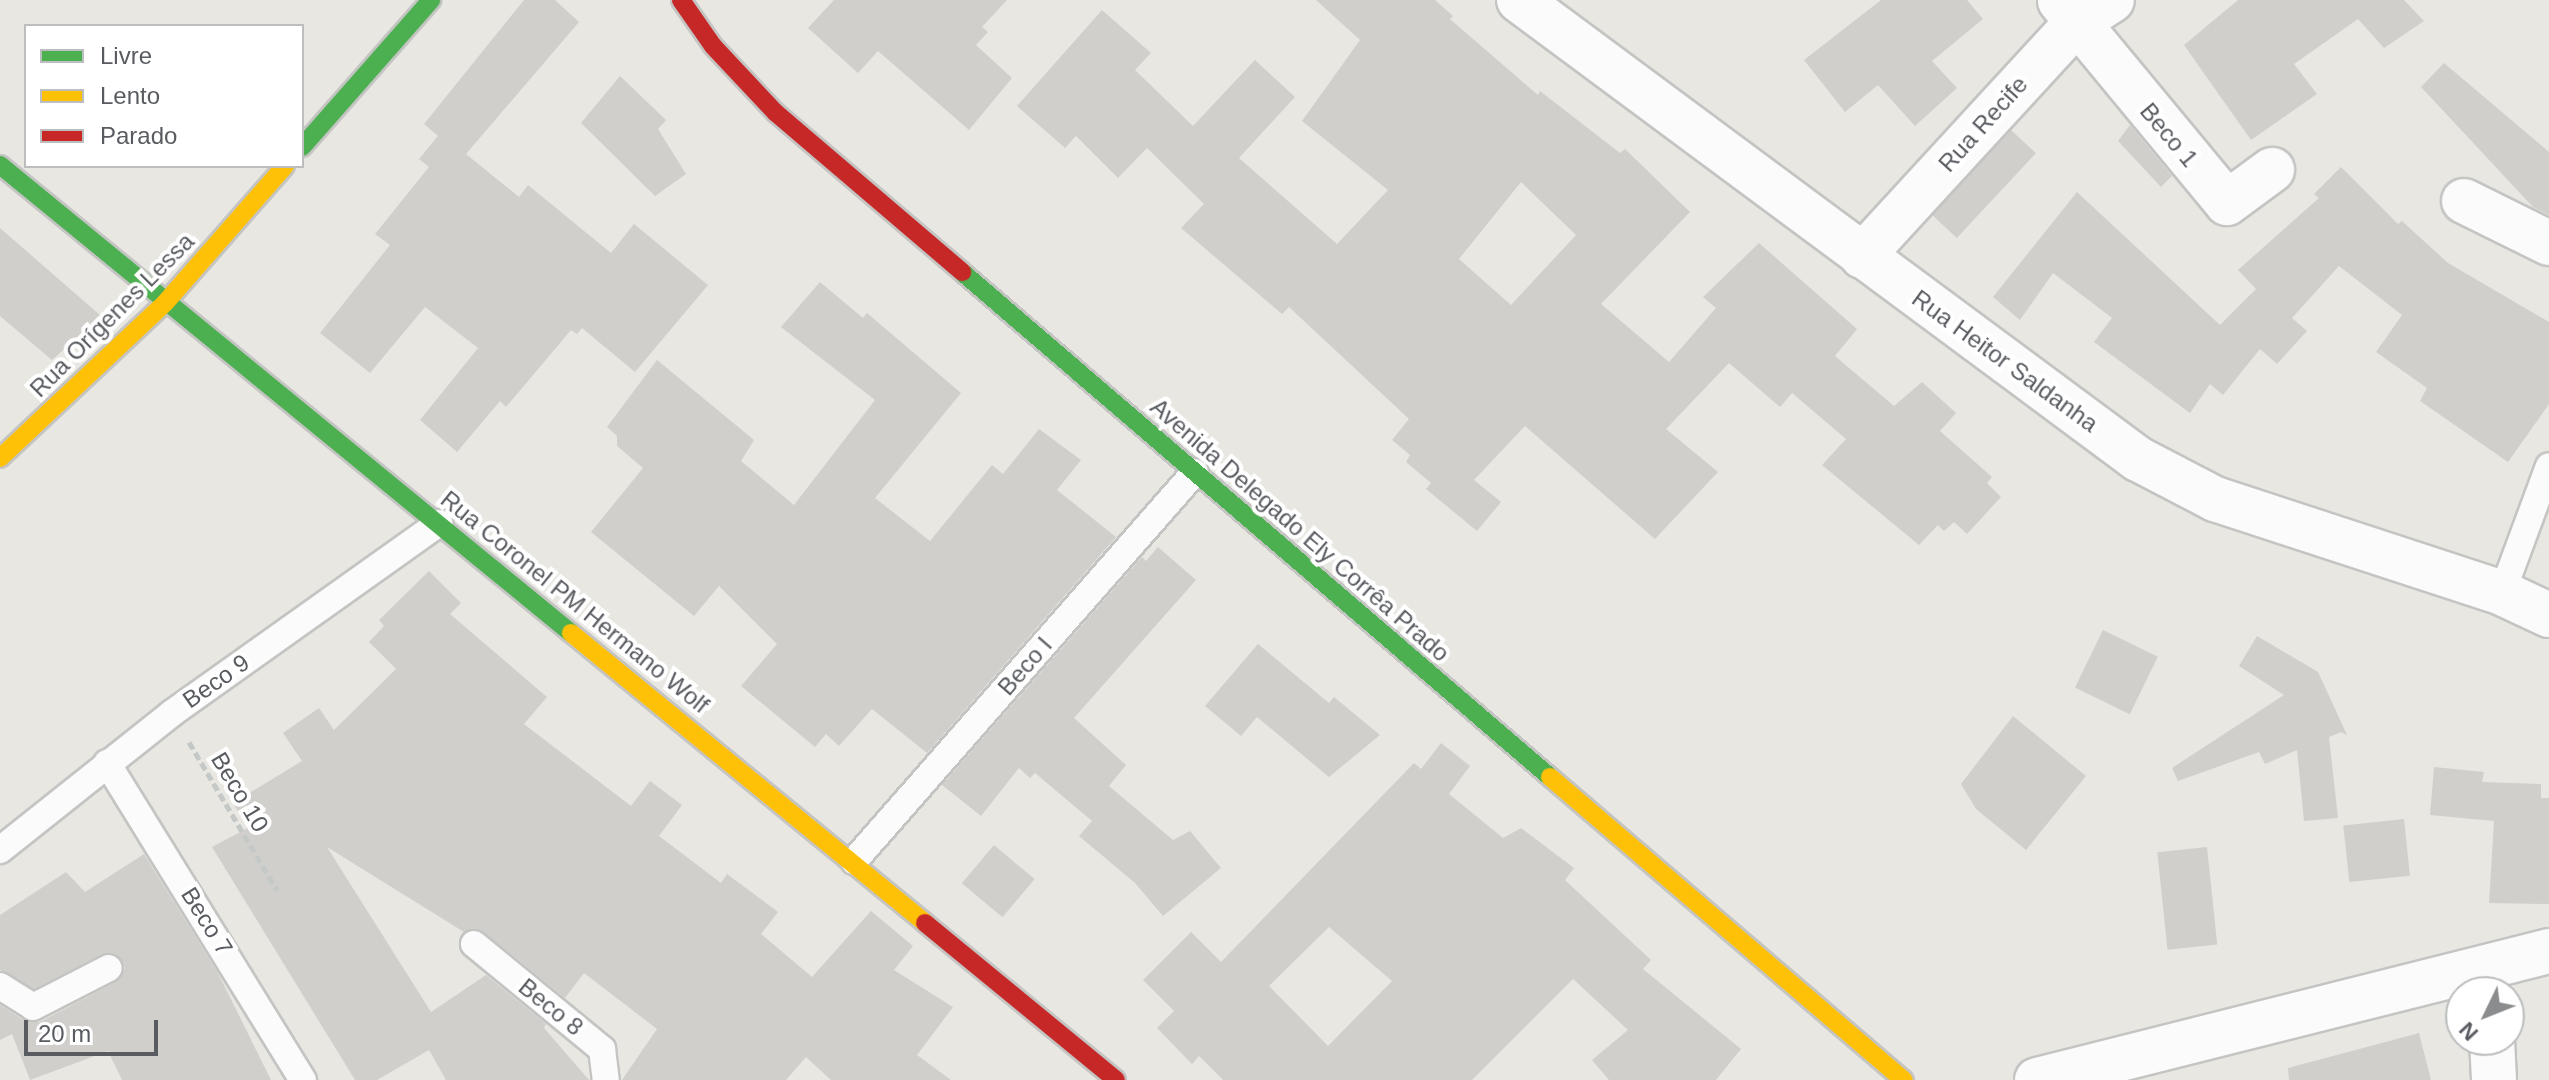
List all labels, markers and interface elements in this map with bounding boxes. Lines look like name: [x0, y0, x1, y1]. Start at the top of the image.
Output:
legend: [24, 24, 304, 168]
text: Livre: [100, 42, 152, 69]
street label: Rua Recife: [1933, 70, 2033, 178]
text: Lento: [100, 82, 160, 109]
street label: Beco 1: [2134, 97, 2204, 173]
text: Parado: [100, 122, 177, 149]
street label: Rua Orígenes Lessa: [24, 227, 200, 403]
street label: Rua Heitor Saldanha: [1906, 284, 2104, 438]
street label: Avenida Delegado Ely Corrêa Prado: [1145, 392, 1455, 668]
street label: Rua Coronel PM Hermano Wolf: [435, 485, 715, 719]
street label: Beco I: [992, 631, 1058, 701]
street label: Beco 9: [177, 648, 255, 714]
street label: Beco 10: [205, 747, 275, 837]
street label: Beco 7: [175, 882, 239, 960]
street label: Beco 8: [513, 972, 589, 1042]
north arrow: [2445, 976, 2525, 1056]
scale bar: [28, 1004, 162, 1054]
text: N: [2454, 1017, 2483, 1046]
text: 20 m: [38, 1020, 91, 1047]

